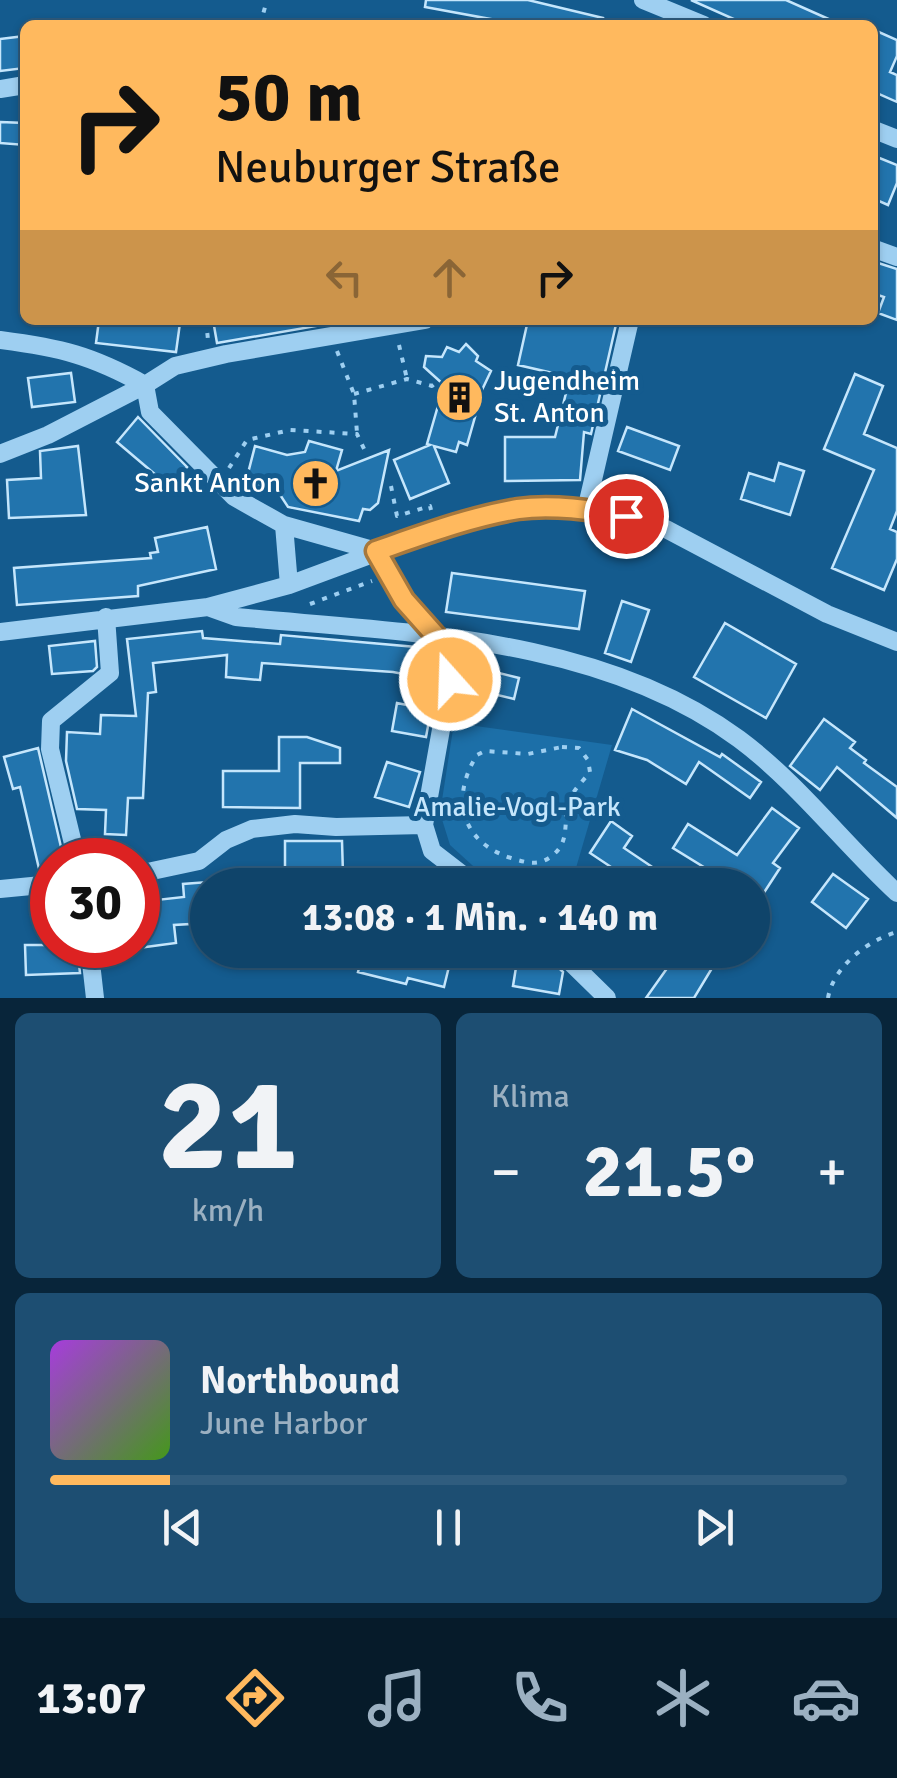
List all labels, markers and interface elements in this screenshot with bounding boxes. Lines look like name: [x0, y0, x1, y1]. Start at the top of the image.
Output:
text: 50 m: [215, 54, 363, 140]
icon: right: [50, 60, 180, 190]
text: Neuburger Straße: [215, 140, 561, 195]
icon: left: [317, 250, 372, 305]
icon: ahead: [422, 250, 477, 305]
icon: right: [527, 250, 582, 305]
place label: Jugendheim St. Anton: [494, 364, 640, 430]
building icon: Jugendheim St. Anton: [433, 371, 485, 423]
church icon: Sankt Anton: [290, 457, 342, 509]
place label: Sankt Anton: [134, 466, 281, 500]
pin: [584, 474, 669, 559]
icon: arrive: [599, 489, 654, 544]
position arrow: [398, 628, 502, 732]
park label: Amalie-Vogl-Park: [413, 790, 621, 824]
speed limit sign: 30: [30, 838, 160, 968]
text: 13:08 · 1 Min. · 140 m: [302, 894, 658, 941]
text: 21: [158, 1046, 298, 1206]
text: Klima: [491, 1077, 570, 1116]
text: 21.5°: [583, 1125, 756, 1218]
text: −: [491, 1138, 521, 1206]
text: +: [817, 1138, 847, 1206]
text: km/h: [192, 1191, 264, 1230]
text: Northbound: [200, 1357, 400, 1404]
text: June Harbor: [200, 1404, 367, 1443]
icon: previous: [155, 1500, 210, 1555]
icon: pause: [421, 1500, 476, 1555]
icon: next: [687, 1500, 742, 1555]
icon: directions: [220, 1663, 290, 1733]
icon: music: [362, 1663, 432, 1733]
icon: phone: [505, 1663, 575, 1733]
icon: climate: [648, 1663, 718, 1733]
icon: car: [791, 1663, 861, 1733]
text: 13:07: [36, 1671, 147, 1726]

